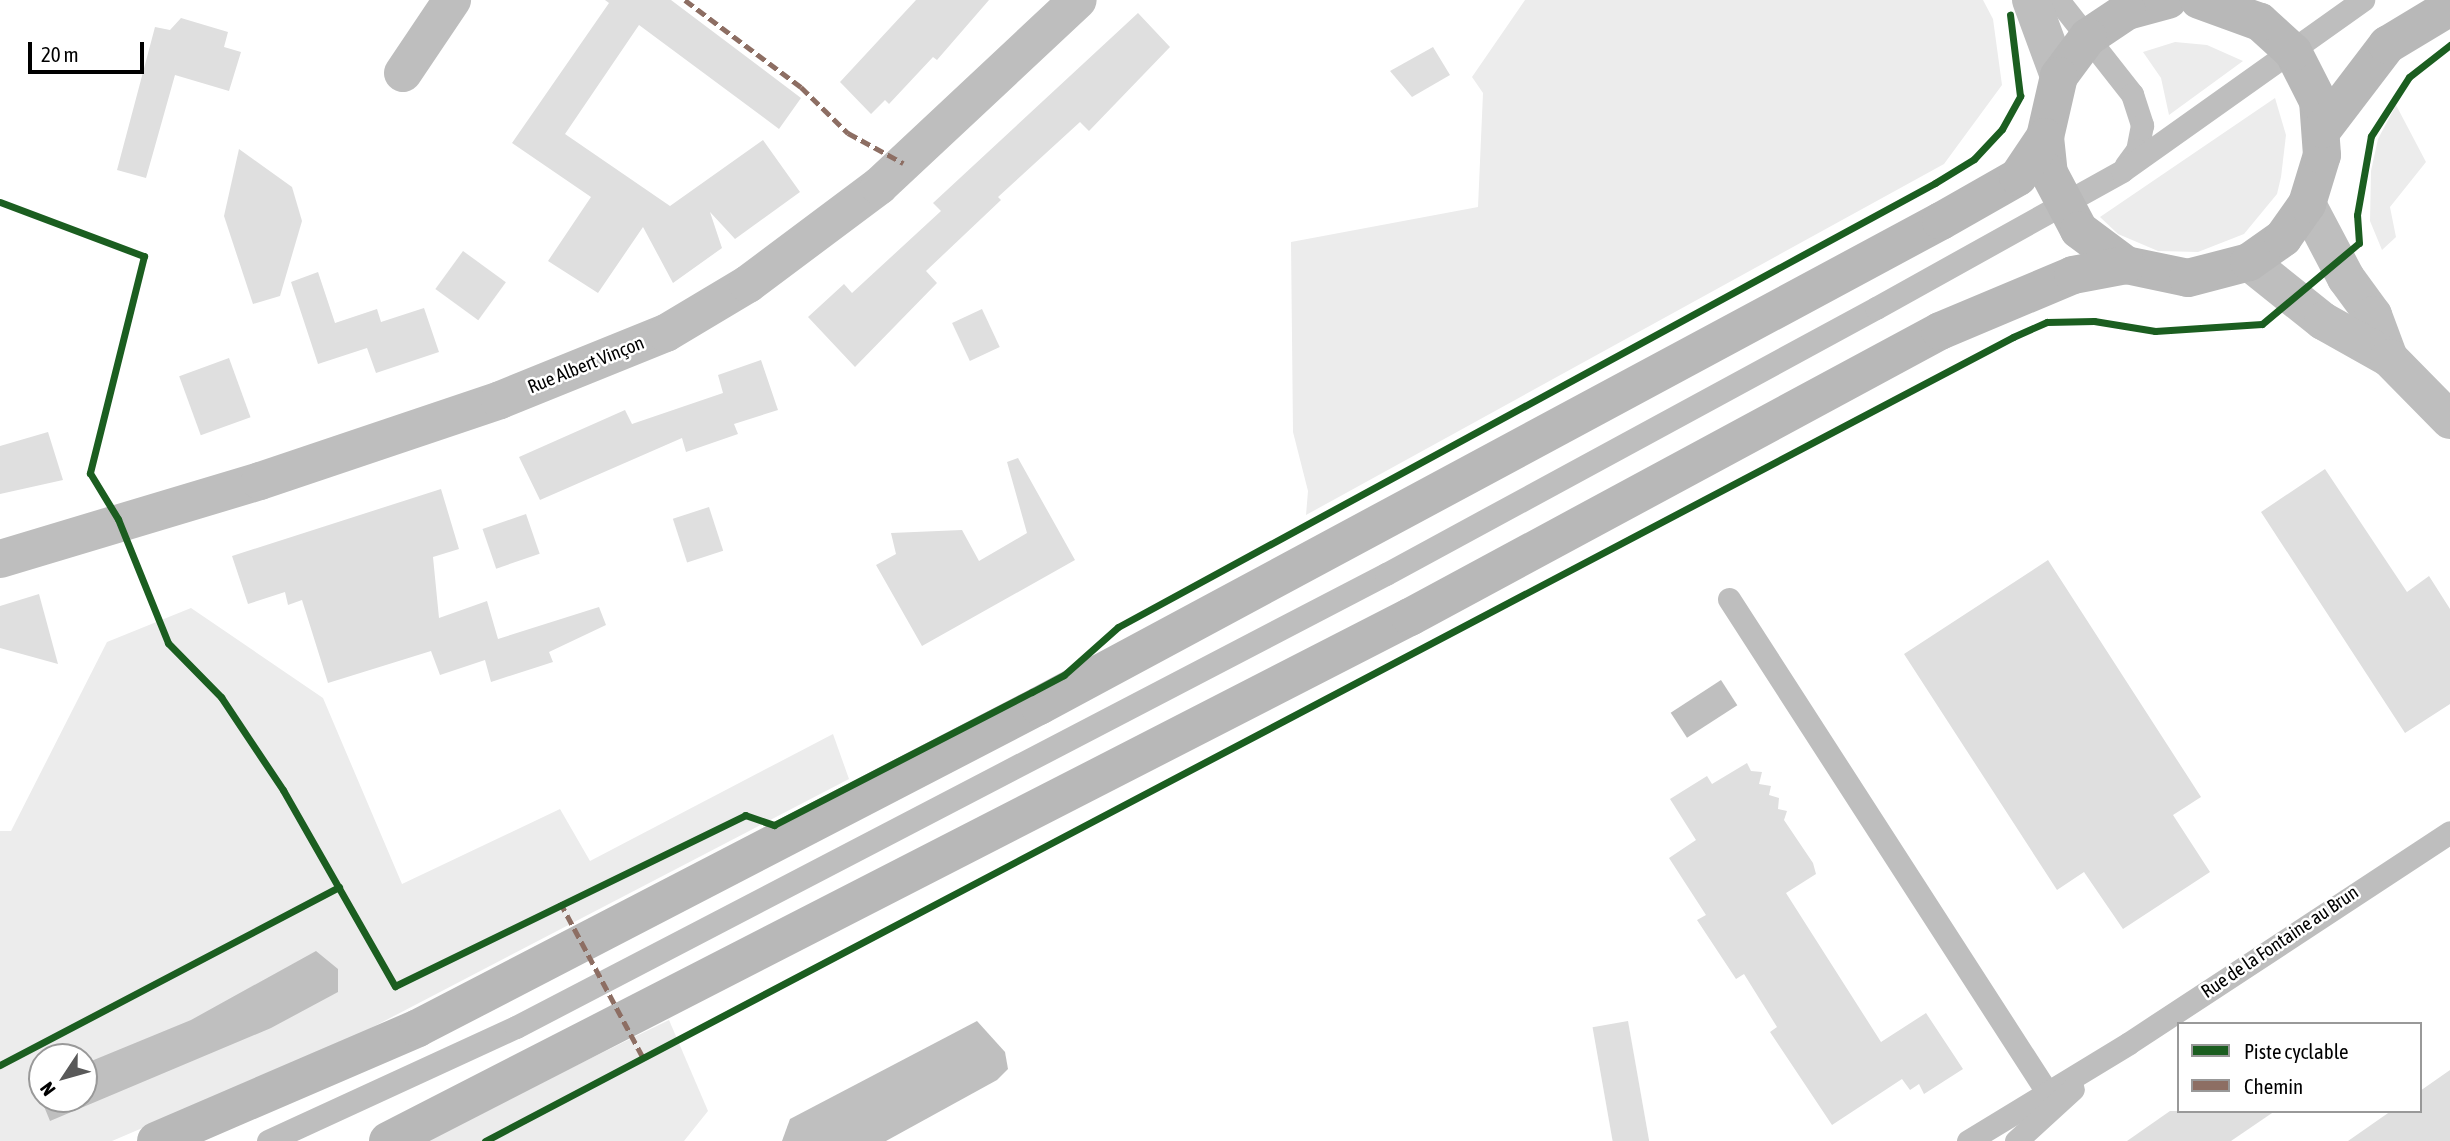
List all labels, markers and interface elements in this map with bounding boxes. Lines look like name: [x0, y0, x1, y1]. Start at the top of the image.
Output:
scale bar: [32, 28, 147, 72]
text: 20 m: [41, 42, 79, 66]
street label: Rue Albert Vinçon: [525, 331, 647, 399]
street label: Rue de la Fontaine au Brun: [2197, 881, 2363, 1003]
legend: [2177, 1022, 2422, 1113]
text: Piste cyclable: [2244, 1039, 2349, 1063]
north arrow: [28, 1043, 98, 1113]
text: Chemin: [2244, 1074, 2303, 1098]
text: N: [35, 1078, 60, 1100]

